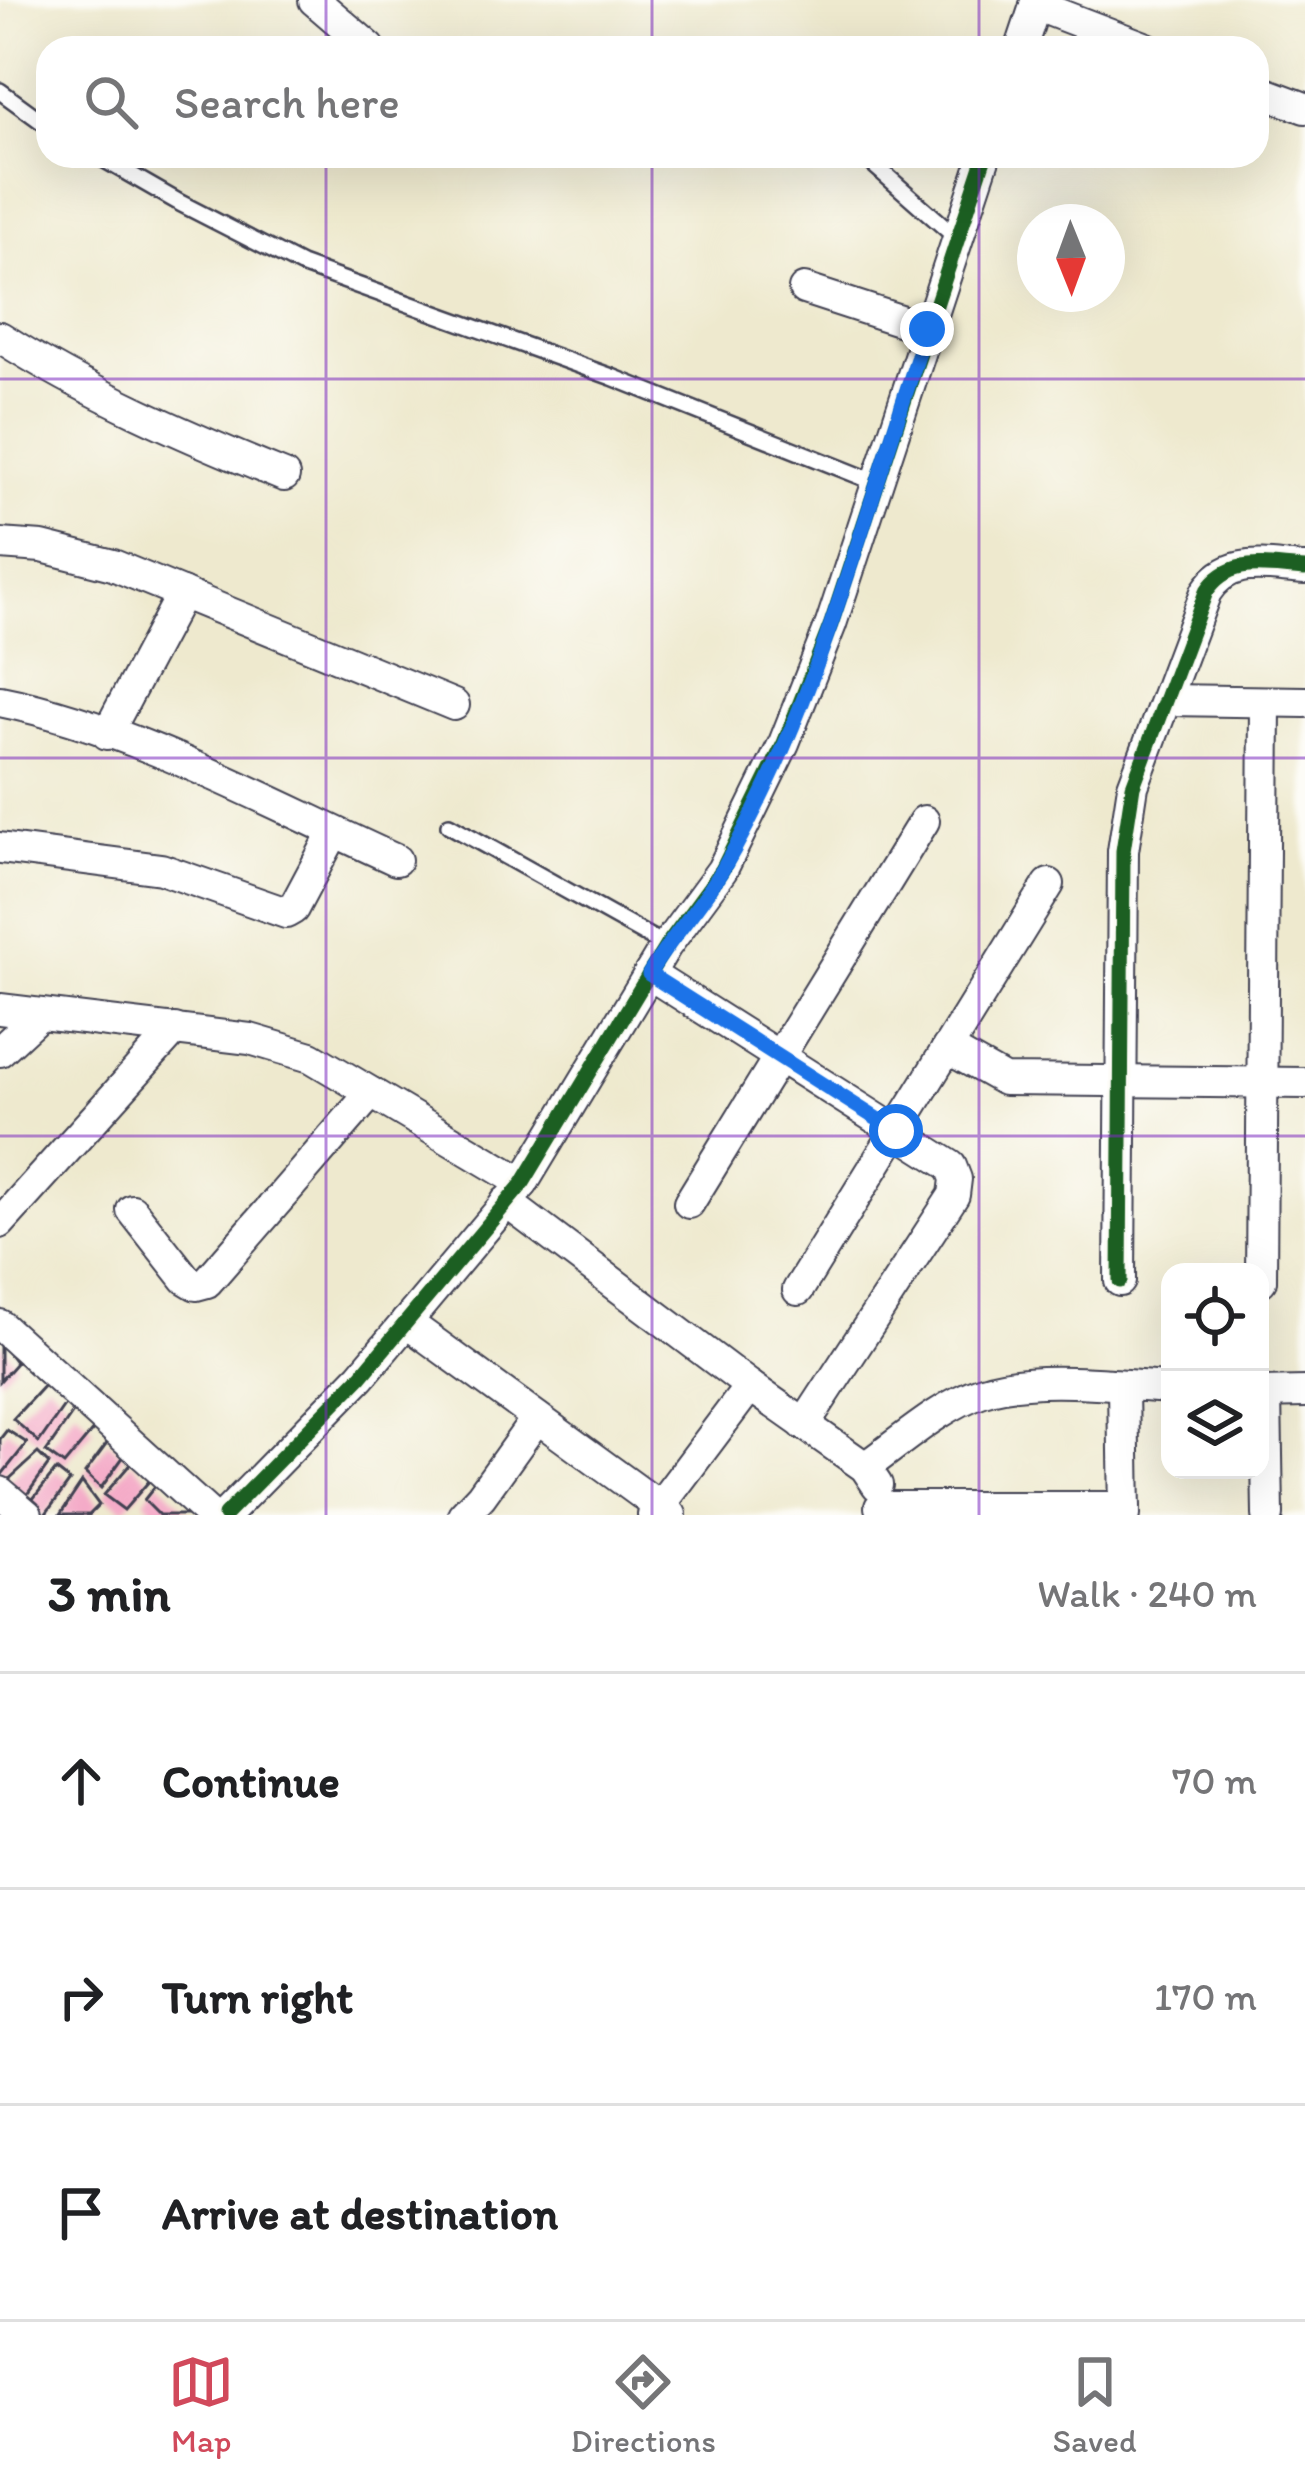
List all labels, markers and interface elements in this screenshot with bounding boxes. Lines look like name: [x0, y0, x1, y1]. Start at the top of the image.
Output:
search box: [36, 36, 1269, 168]
icon: search: [78, 69, 144, 135]
text: Search here: [174, 75, 400, 129]
north arrow: [1017, 204, 1125, 312]
route end: [900, 302, 954, 356]
route start: [869, 1104, 923, 1158]
map controls: [1161, 1263, 1269, 1479]
button: locate: [1161, 1263, 1269, 1371]
button: layers: [1161, 1371, 1269, 1479]
text: 3 min: [48, 1563, 170, 1624]
text: Walk · 240 m: [1037, 1570, 1257, 1617]
icon: ahead: [48, 1748, 114, 1814]
text: Continue: [162, 1754, 340, 1808]
text: 70 m: [1172, 1757, 1257, 1804]
icon: right: [48, 1964, 114, 2030]
text: Turn right: [162, 1970, 353, 2024]
text: 170 m: [1154, 1973, 1257, 2020]
icon: arrive: [48, 2180, 114, 2246]
text: Arrive at destination: [162, 2186, 558, 2240]
tab: Map: [168, 2349, 234, 2460]
tab: Directions: [571, 2349, 716, 2460]
tab: Saved: [1053, 2349, 1137, 2460]

